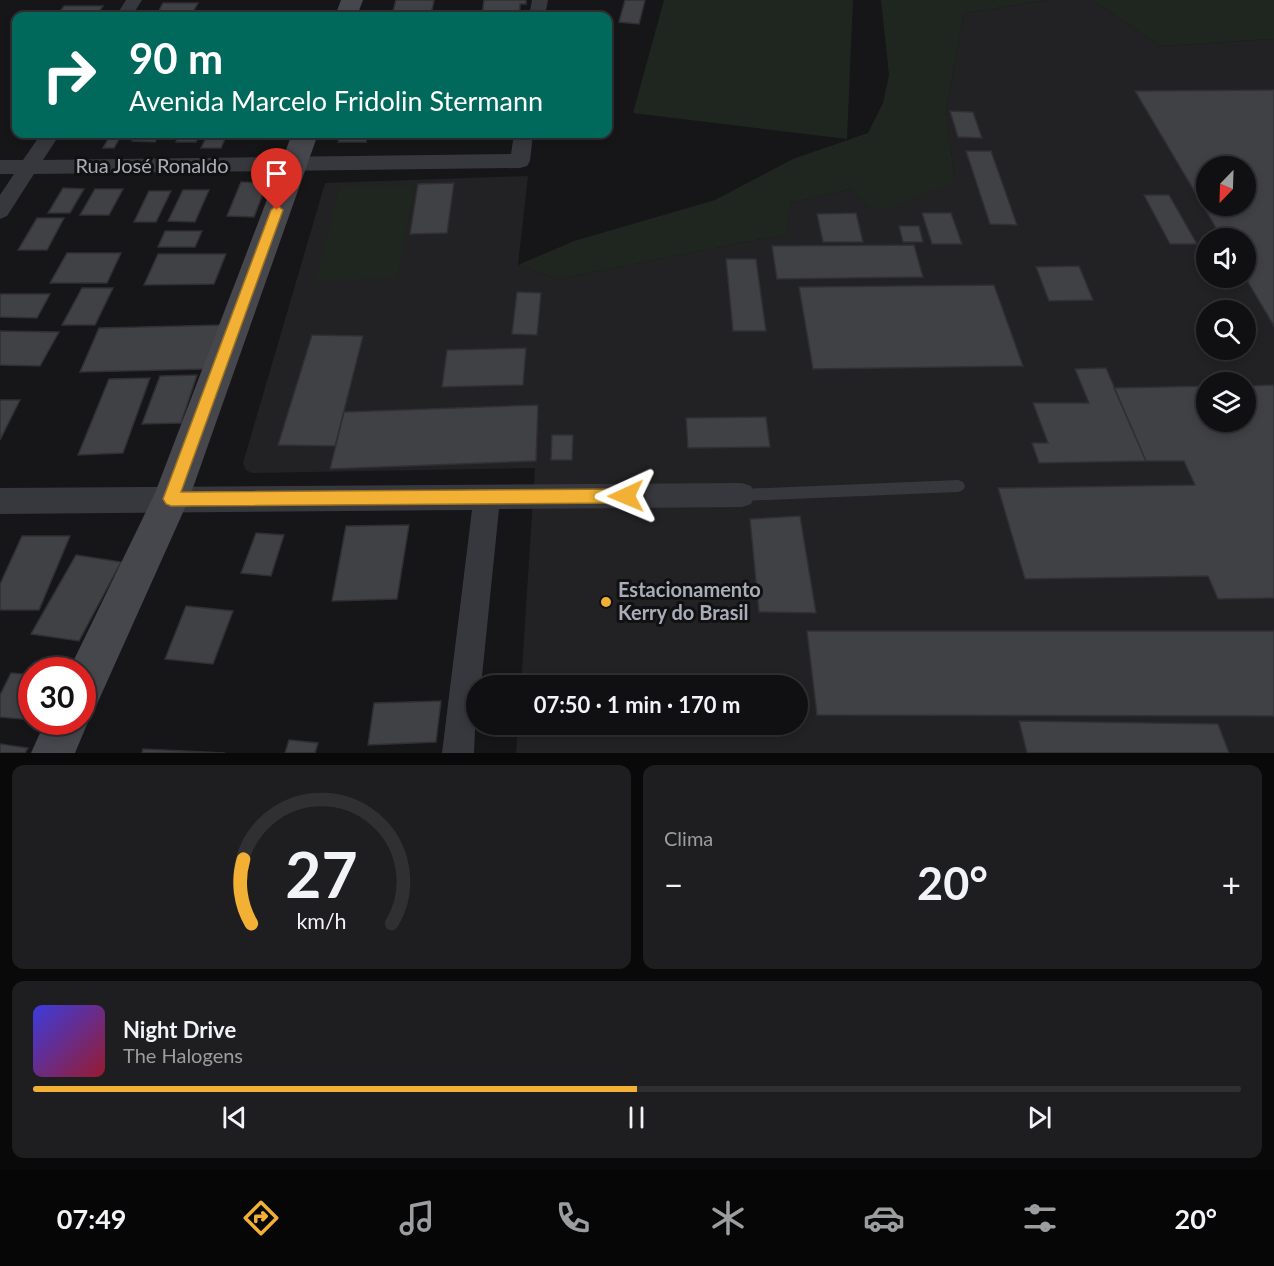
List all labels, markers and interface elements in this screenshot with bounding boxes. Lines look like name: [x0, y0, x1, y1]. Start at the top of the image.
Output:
text: 90 m: [129, 33, 223, 83]
icon: right: [30, 36, 108, 114]
text: Avenida Marcelo Fridolin Stermann: [129, 84, 543, 117]
pin: [251, 148, 302, 210]
street label: Rua José Ronaldo: [75, 153, 229, 177]
north arrow: [1196, 156, 1256, 216]
map controls: [1196, 156, 1256, 432]
icon: arrive: [260, 157, 293, 190]
button: sound: [1196, 228, 1256, 288]
button: search: [1196, 300, 1256, 360]
button: layers: [1196, 372, 1256, 432]
position arrow: [594, 464, 658, 528]
place label: Estacionamento Kerry do Brasil: [618, 577, 761, 624]
marker: Estacionamento Kerry do Brasil: [599, 595, 613, 609]
speed limit sign: 30: [18, 657, 96, 735]
text: 07:50 · 1 min · 170 m: [534, 691, 740, 718]
text: Clima: [664, 826, 713, 850]
text: 27: [285, 836, 358, 911]
text: 20°: [917, 856, 988, 910]
text: −: [664, 864, 683, 904]
text: +: [1222, 864, 1241, 904]
text: km/h: [296, 908, 347, 934]
text: Night Drive: [123, 1016, 236, 1043]
text: The Halogens: [123, 1043, 243, 1067]
icon: previous: [218, 1101, 251, 1134]
icon: pause: [620, 1101, 653, 1134]
icon: next: [1023, 1101, 1056, 1134]
icon: directions: [240, 1197, 282, 1239]
icon: music: [396, 1197, 438, 1239]
icon: phone: [552, 1197, 594, 1239]
icon: climate: [707, 1197, 749, 1239]
icon: car: [863, 1197, 905, 1239]
icon: filters: [1019, 1197, 1061, 1239]
text: 07:49: [57, 1202, 126, 1235]
text: 20°: [1174, 1202, 1217, 1235]

